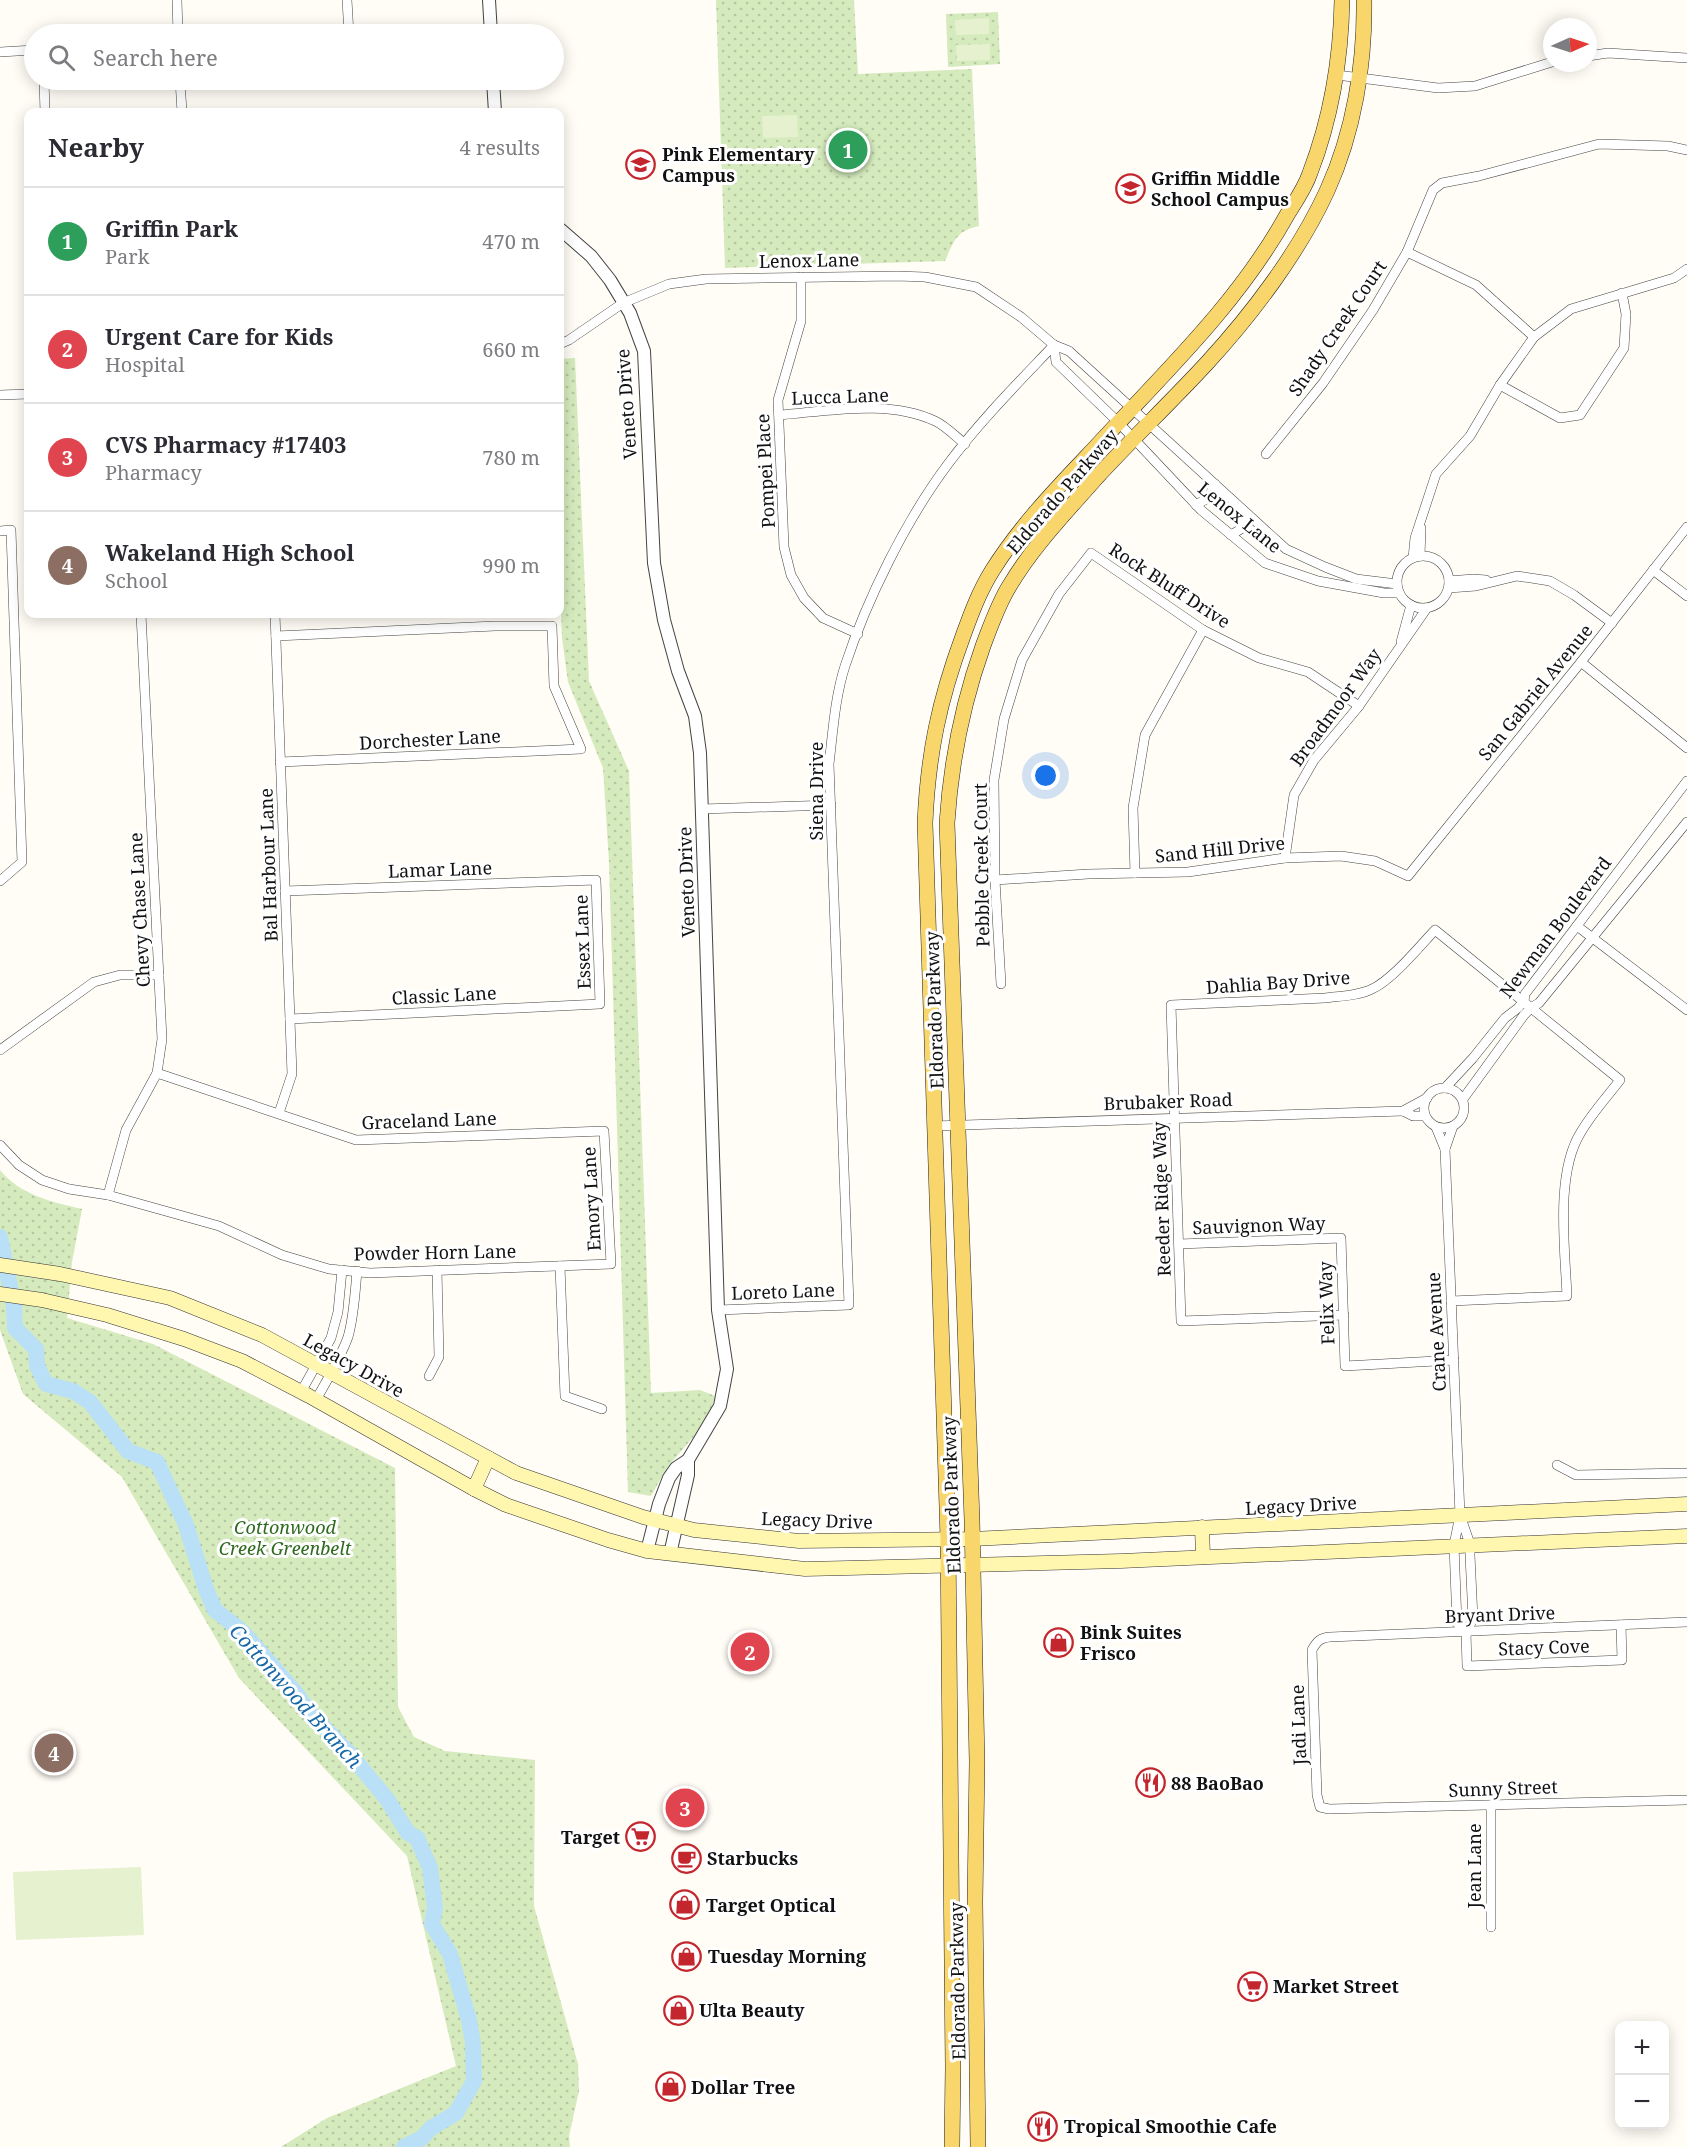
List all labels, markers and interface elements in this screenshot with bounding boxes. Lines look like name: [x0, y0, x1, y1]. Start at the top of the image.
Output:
north arrow: [1543, 18, 1597, 72]
search box: [24, 24, 564, 90]
icon: search: [45, 41, 78, 74]
text: Search here: [93, 42, 218, 72]
pin: 1: [828, 128, 868, 172]
text: Nearby: [48, 129, 144, 165]
text: 4 results: [460, 134, 540, 161]
place label: Pink Elementary Campus: [662, 142, 815, 187]
school or university icon: Pink Elementary Campus: [625, 148, 657, 180]
place label: Griffin Middle School Campus: [1151, 166, 1289, 211]
school or university icon: Griffin Middle School Campus: [1114, 172, 1146, 204]
text: Griffin Park: [105, 213, 238, 243]
text: 1: [62, 228, 73, 255]
text: 470 m: [482, 228, 540, 255]
text: Park: [105, 243, 149, 270]
street label: Lenox Lane: [759, 247, 859, 273]
street label: Shady Creek Court: [1283, 255, 1391, 401]
text: Urgent Care for Kids: [105, 321, 333, 351]
text: 2: [62, 336, 73, 363]
text: 660 m: [482, 336, 540, 363]
street label: Veneto Drive: [610, 348, 642, 460]
text: Hospital: [105, 351, 185, 378]
street label: Lucca Lane: [791, 382, 889, 410]
street label: Pompei Place: [750, 413, 780, 529]
street label: Eldorado Parkway: [1001, 423, 1123, 559]
text: CVS Pharmacy #17403: [105, 429, 346, 459]
text: 3: [62, 444, 73, 471]
text: 780 m: [482, 444, 540, 471]
text: Pharmacy: [105, 459, 202, 486]
street label: Lenox Lane: [1193, 476, 1287, 558]
text: Wakeland High School: [105, 537, 354, 567]
street label: Rock Bluff Drive: [1105, 537, 1235, 633]
text: 4: [62, 552, 73, 579]
text: 990 m: [482, 552, 540, 579]
text: School: [105, 567, 168, 594]
street label: San Gabriel Avenue: [1473, 619, 1597, 765]
street label: Broadmoor Way: [1284, 643, 1386, 771]
street label: Dorchester Lane: [359, 723, 501, 755]
street label: Siena Drive: [804, 742, 828, 840]
your location: [1031, 761, 1060, 790]
street label: Pebble Creek Court: [968, 783, 994, 947]
street label: Bal Harbour Lane: [253, 788, 283, 942]
street label: Veneto Drive: [672, 826, 700, 938]
street label: Sand Hill Drive: [1154, 830, 1286, 868]
street label: Chevy Chase Lane: [123, 832, 155, 988]
street label: Newman Boulevard: [1494, 851, 1616, 1003]
street label: Lamar Lane: [387, 855, 493, 883]
street label: Essex Lane: [568, 894, 596, 990]
street label: Eldorado Parkway: [919, 930, 949, 1089]
street label: Dahlia Bay Drive: [1205, 965, 1351, 999]
street label: Classic Lane: [391, 980, 497, 1010]
street label: Brubaker Road: [1103, 1087, 1233, 1115]
street label: Graceland Lane: [361, 1106, 497, 1134]
street label: Reeder Ridge Way: [1146, 1120, 1176, 1277]
street label: Emory Lane: [576, 1146, 606, 1252]
street label: Sauvignon Way: [1192, 1211, 1327, 1239]
street label: Powder Horn Lane: [353, 1239, 517, 1265]
street label: Felix Way: [1313, 1260, 1339, 1345]
street label: Crane Avenue: [1421, 1272, 1451, 1392]
street label: Loreto Lane: [731, 1277, 835, 1305]
street label: Legacy Drive: [299, 1327, 409, 1403]
street label: Eldorado Parkway: [936, 1415, 966, 1574]
street label: Legacy Drive: [1245, 1490, 1357, 1520]
street label: Legacy Drive: [761, 1506, 873, 1534]
park label: Cottonwood Creek Greenbelt: [219, 1515, 352, 1560]
street label: Bryant Drive: [1444, 1600, 1556, 1628]
water label: Cottonwood Branch: [224, 1618, 368, 1774]
place label: Bink Suites Frisco: [1080, 1620, 1182, 1665]
shop icon: Bink Suites Frisco: [1043, 1626, 1075, 1658]
pin: 2: [730, 1630, 770, 1674]
street label: Stacy Cove: [1498, 1633, 1590, 1661]
street label: Jadi Lane: [1285, 1684, 1311, 1767]
pin: 4: [34, 1730, 74, 1776]
restaurant icon: 88 BaoBao: [1134, 1767, 1166, 1799]
place label: 88 BaoBao: [1171, 1771, 1264, 1795]
street label: Sunny Street: [1448, 1774, 1558, 1802]
pin: 3: [666, 1786, 704, 1830]
supermarket icon: Target: [625, 1821, 657, 1853]
street label: Jean Lane: [1462, 1823, 1486, 1910]
place label: Target: [561, 1825, 620, 1849]
cafe icon: Starbucks: [670, 1842, 702, 1874]
place label: Starbucks: [707, 1846, 799, 1870]
shop icon: Target Optical: [669, 1889, 701, 1921]
place label: Target Optical: [706, 1893, 836, 1917]
street label: Eldorado Parkway: [944, 1901, 970, 2060]
shop icon: Tuesday Morning: [671, 1940, 703, 1972]
place label: Tuesday Morning: [708, 1944, 867, 1968]
supermarket icon: Market Street: [1236, 1970, 1268, 2002]
place label: Market Street: [1273, 1974, 1399, 1998]
shop icon: Ulta Beauty: [662, 1994, 694, 2026]
place label: Ulta Beauty: [699, 1998, 805, 2022]
map controls: [1615, 2021, 1669, 2129]
button: +: [1615, 2021, 1669, 2075]
shop icon: Dollar Tree: [654, 2071, 686, 2103]
place label: Dollar Tree: [691, 2075, 795, 2099]
button: −: [1615, 2075, 1669, 2129]
restaurant icon: Tropical Smoothie Cafe: [1027, 2110, 1059, 2142]
place label: Tropical Smoothie Cafe: [1064, 2114, 1277, 2138]

